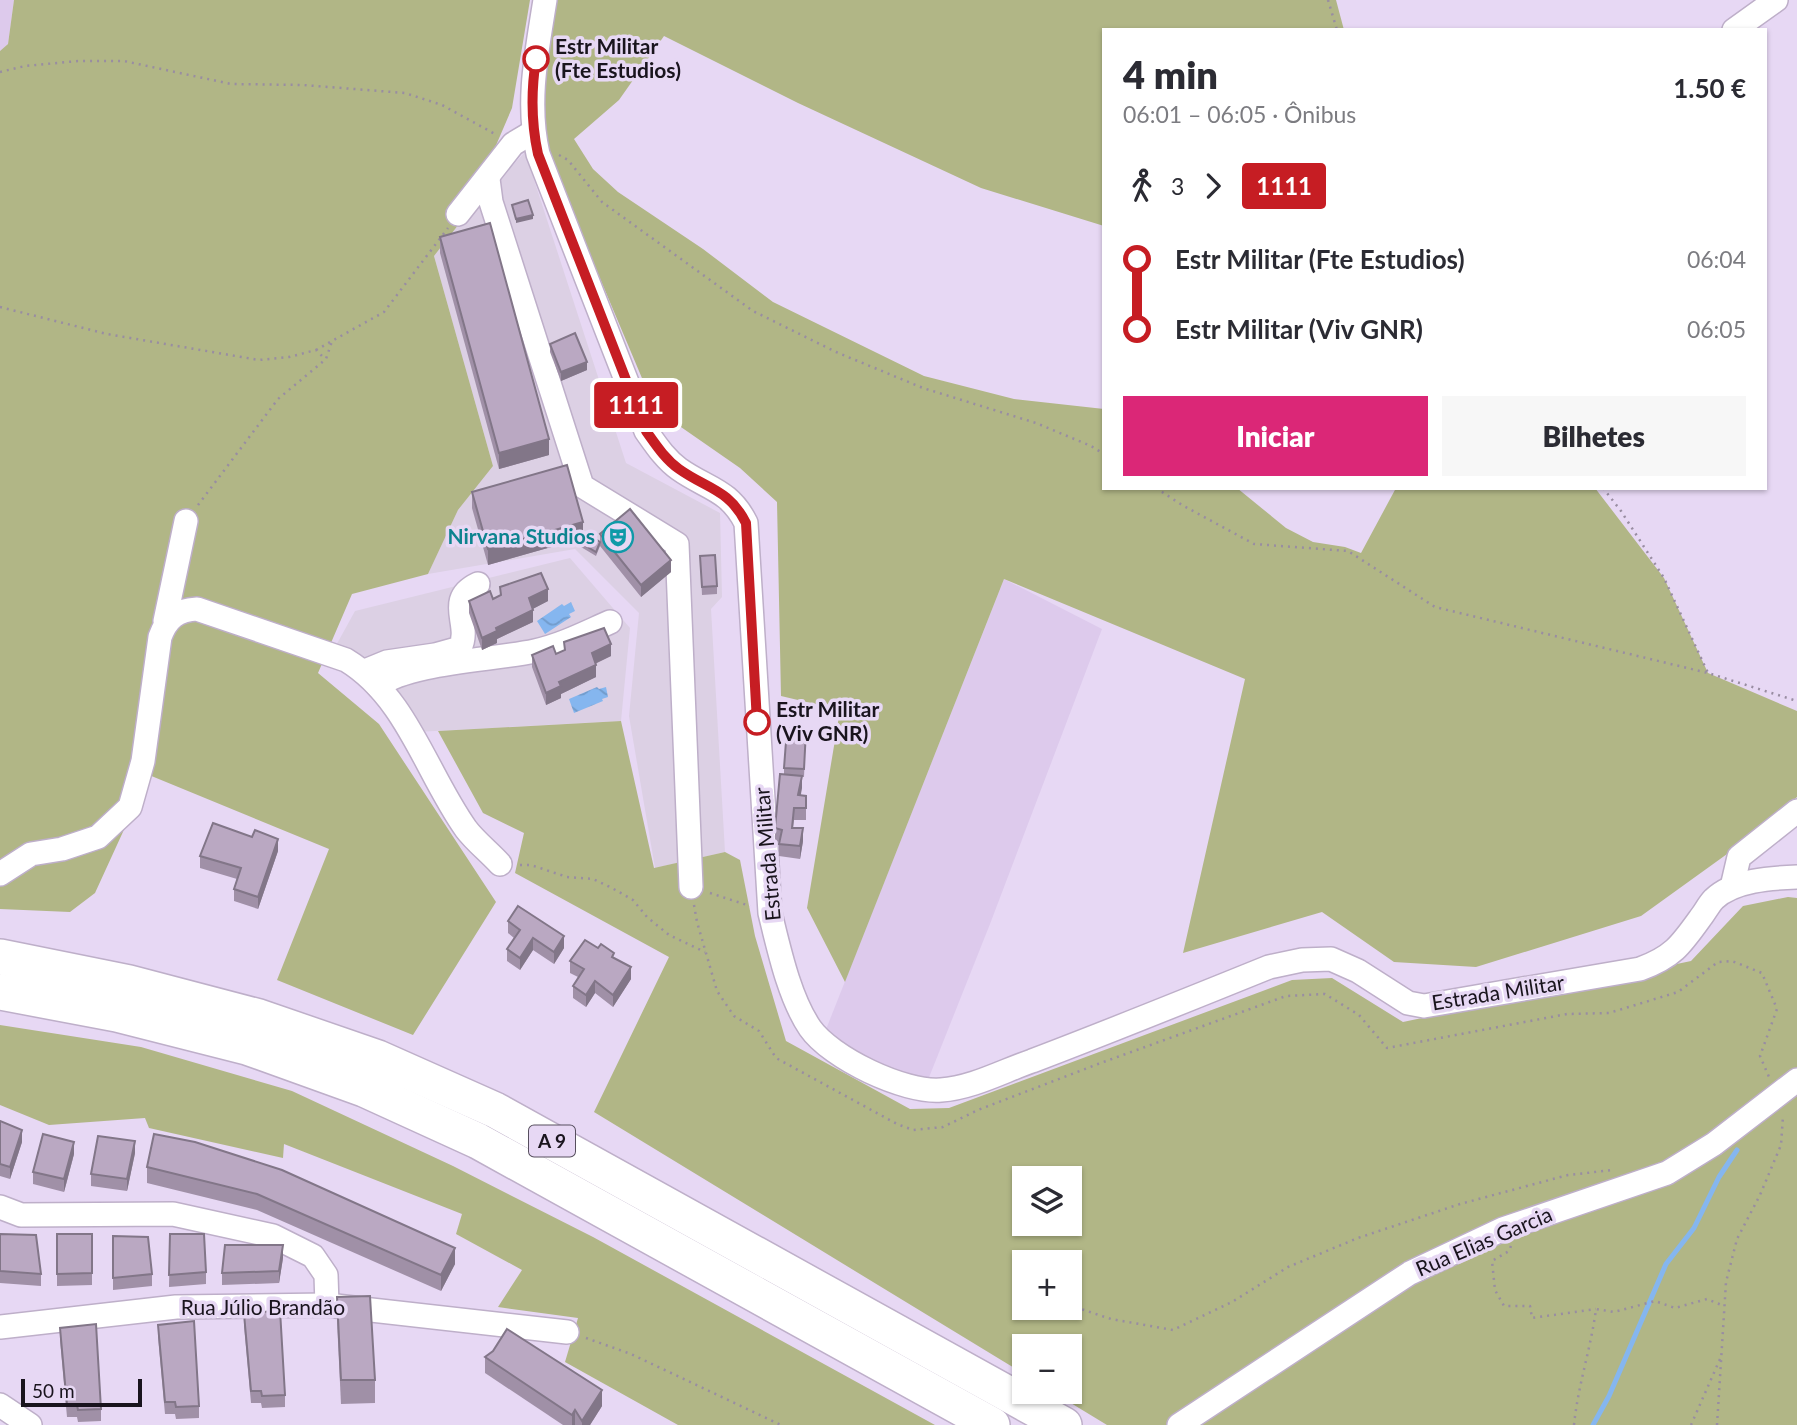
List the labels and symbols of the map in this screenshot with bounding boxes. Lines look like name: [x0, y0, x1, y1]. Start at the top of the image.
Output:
place label: Estr Militar (Fte Estudios): [555, 33, 681, 82]
marker: Estr Militar (Fte Estudios): [523, 46, 549, 72]
line badge: 1111: [587, 382, 685, 428]
theatre icon: Nirvana Studios: [601, 520, 635, 554]
place label: Nirvana Studios: [447, 523, 595, 548]
place label: Estr Militar (Viv GNR): [776, 696, 880, 745]
marker: Estr Militar (Viv GNR): [744, 709, 770, 735]
street label: Estrada Militar: [748, 786, 785, 922]
street label: Estrada Militar: [1430, 969, 1566, 1014]
road number: A 9: [529, 1126, 575, 1156]
street label: Rua Elias Garcia: [1412, 1201, 1555, 1281]
street label: Rua Júlio Brandão: [181, 1294, 345, 1319]
scale bar: [21, 1376, 142, 1408]

